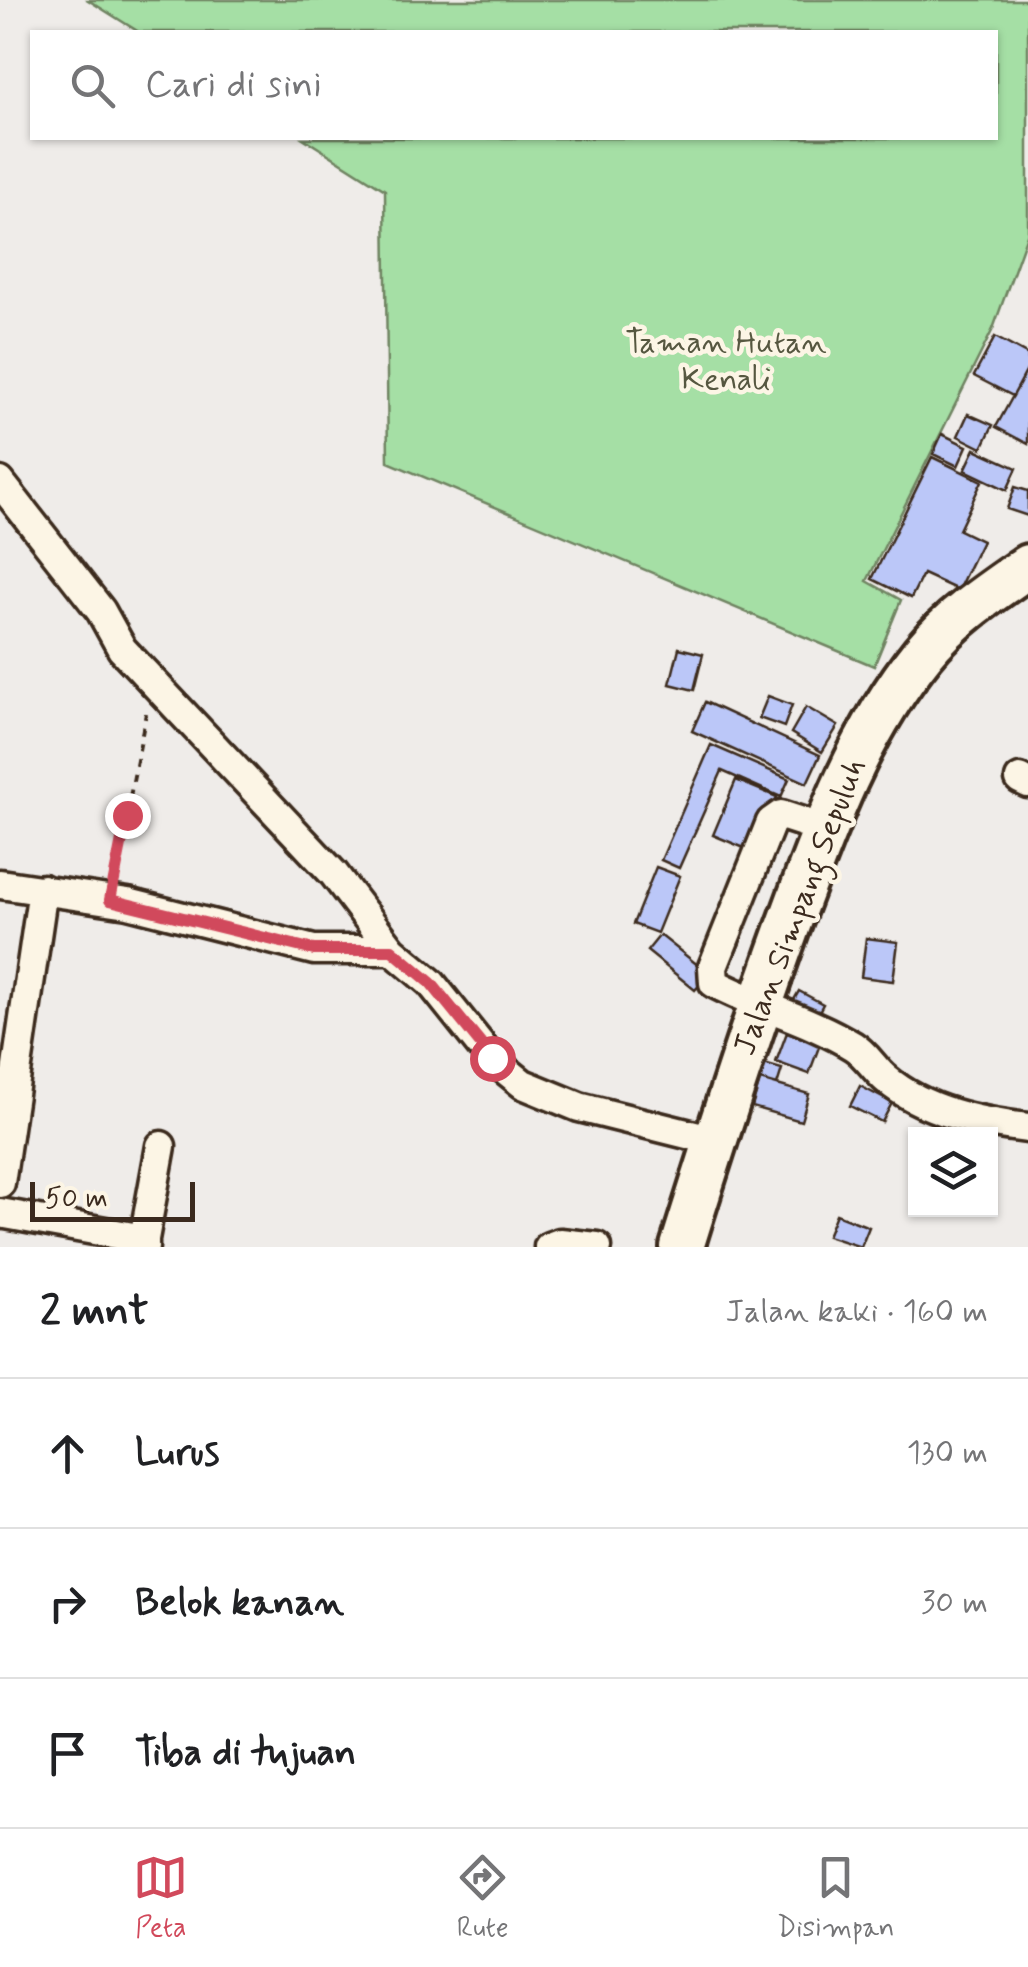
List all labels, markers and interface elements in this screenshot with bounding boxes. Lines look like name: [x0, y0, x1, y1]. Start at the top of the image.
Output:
search box: [30, 30, 998, 140]
icon: search: [65, 58, 120, 113]
text: Cari di sini: [145, 61, 322, 110]
park label: Taman Hutan Kenali: [625, 322, 827, 401]
street label: Jalan Simpang Sepuluh: [724, 753, 879, 1063]
route end: [105, 793, 151, 839]
route start: [470, 1036, 516, 1082]
map controls: [908, 1127, 998, 1217]
button: layers: [908, 1127, 998, 1217]
scale bar: [30, 1177, 195, 1222]
text: 50 m: [45, 1181, 108, 1218]
text: 2 mnt: [40, 1285, 148, 1340]
text: Jalan kaki · 160 m: [725, 1291, 988, 1333]
icon: ahead: [40, 1426, 95, 1481]
text: Lurus: [135, 1429, 219, 1478]
text: 130 m: [907, 1432, 988, 1474]
icon: right: [40, 1576, 95, 1631]
text: Belok kanan: [135, 1579, 344, 1628]
text: 30 m: [921, 1582, 988, 1624]
icon: arrive: [40, 1726, 95, 1781]
text: Tiba di tujuan: [135, 1729, 356, 1778]
tab: Peta: [133, 1850, 188, 1947]
tab: Rute: [455, 1850, 510, 1947]
tab: Disimpan: [777, 1850, 895, 1947]

